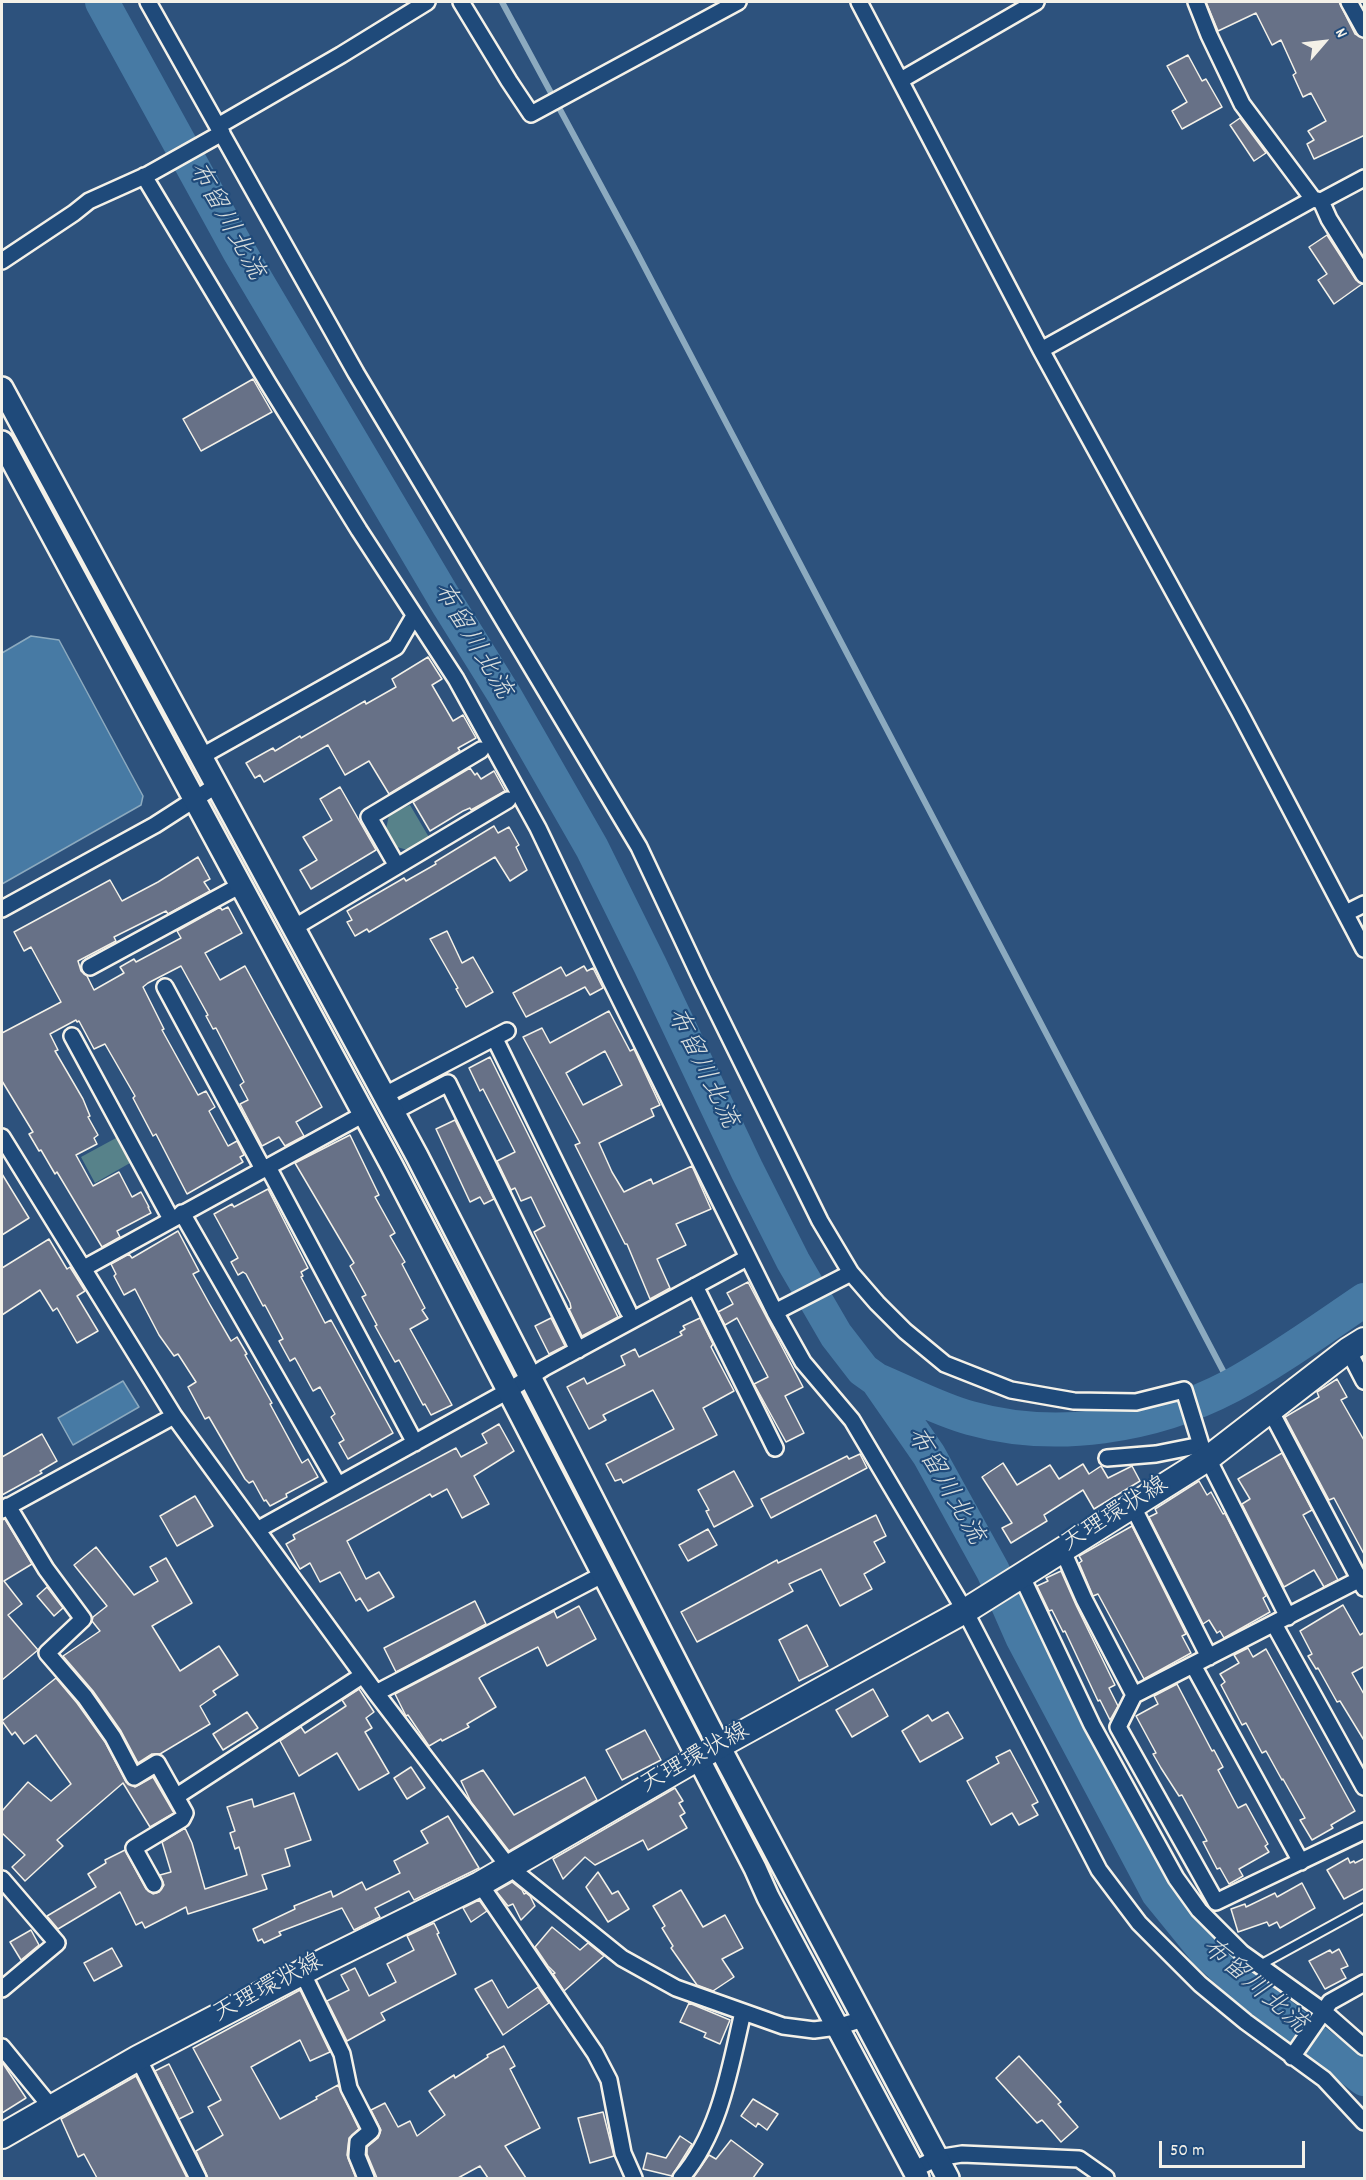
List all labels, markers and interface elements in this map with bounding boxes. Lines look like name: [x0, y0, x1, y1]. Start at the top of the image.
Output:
north arrow: [1294, 12, 1354, 72]
text: N: [1328, 24, 1352, 42]
water label: 布留川北流: [179, 158, 269, 286]
water label: 布留川北流: [423, 578, 517, 706]
water label: 布留川北流: [657, 1004, 743, 1134]
water label: 布留川北流: [897, 1423, 989, 1551]
street label: 天理環状線: [1057, 1472, 1175, 1560]
street label: 天理環状線: [637, 1718, 755, 1802]
water label: 布留川北流: [1194, 1934, 1312, 2042]
street label: 天理環状線: [209, 1949, 329, 2031]
scale bar: [1162, 2129, 1308, 2167]
text: 50 m: [1170, 2139, 1205, 2164]

